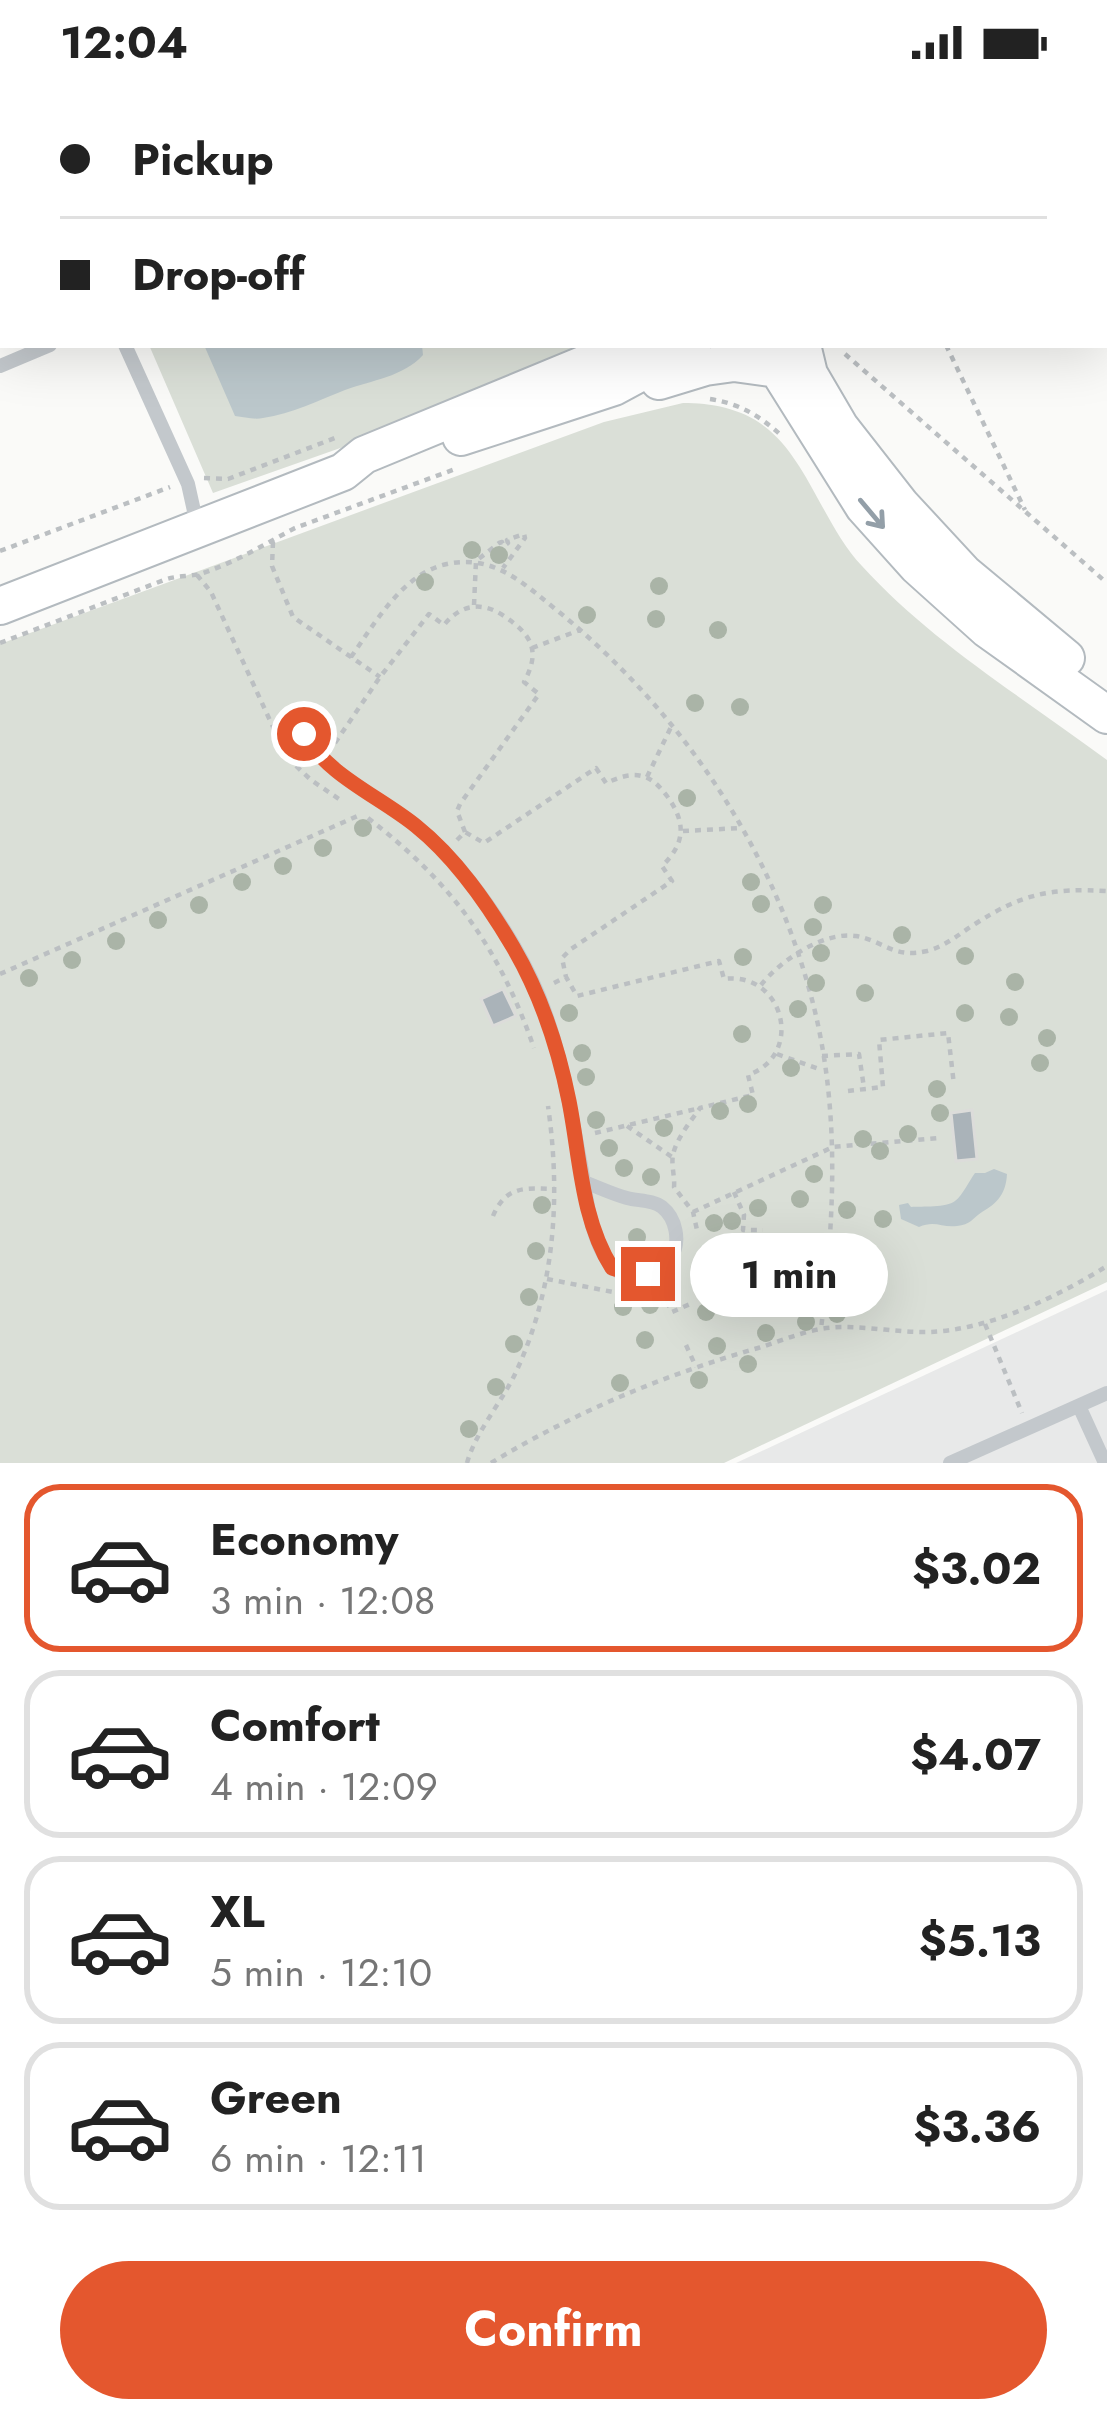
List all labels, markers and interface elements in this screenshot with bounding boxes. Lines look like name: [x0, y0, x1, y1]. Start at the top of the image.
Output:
text: 12:04: [60, 10, 188, 75]
text: Pickup: [132, 127, 274, 192]
text: Drop-off: [132, 242, 305, 307]
one-way arrow: [858, 498, 884, 530]
route start: [277, 707, 331, 761]
callout: 1 min: [690, 1232, 888, 1316]
text: 1 min: [741, 1246, 837, 1303]
route end: [621, 1247, 675, 1301]
text: Economy: [210, 1507, 398, 1572]
icon: car: [66, 1514, 174, 1622]
text: $3.02: [912, 1536, 1041, 1601]
text: 3 min · 12:08: [210, 1572, 435, 1629]
text: Comfort: [210, 1693, 380, 1758]
icon: car: [66, 1700, 174, 1808]
text: $4.07: [910, 1722, 1041, 1787]
text: 4 min · 12:09: [210, 1758, 438, 1815]
text: XL: [210, 1879, 265, 1944]
icon: car: [66, 1886, 174, 1994]
text: $5.13: [919, 1908, 1041, 1973]
text: 5 min · 12:10: [210, 1944, 432, 2001]
text: Green: [210, 2065, 342, 2130]
icon: car: [66, 2072, 174, 2180]
text: $3.36: [913, 2094, 1041, 2159]
text: 6 min · 12:11: [210, 2130, 427, 2187]
button: Confirm: [60, 2261, 1047, 2399]

